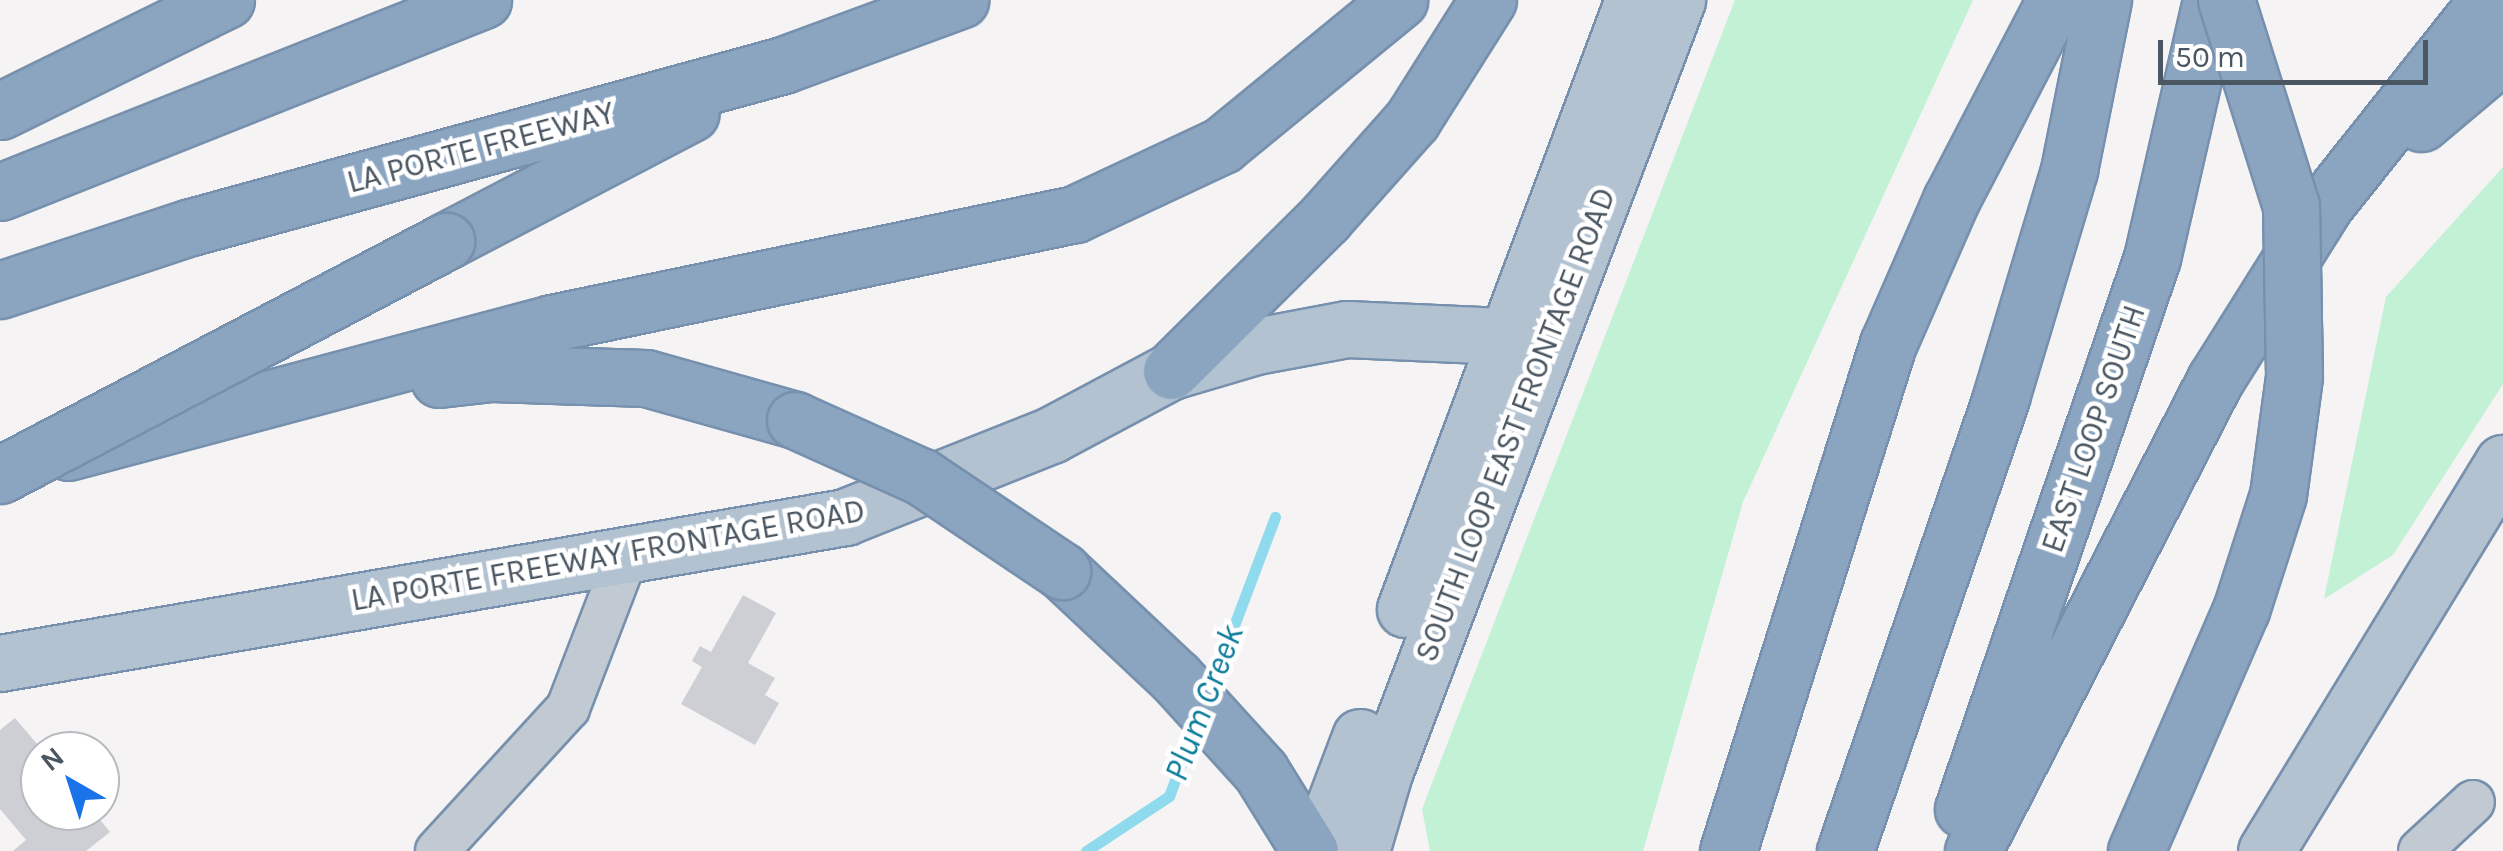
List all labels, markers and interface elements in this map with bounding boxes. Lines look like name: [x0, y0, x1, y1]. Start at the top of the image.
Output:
scale bar: [2163, 20, 2433, 82]
text: 50 m: [2175, 39, 2245, 75]
street label: LA PORTE FREEWAY: [343, 94, 619, 202]
street label: SOUTH LOOP EAST FRONTAGE ROAD: [1408, 182, 1624, 668]
street label: EAST LOOP SOUTH: [2034, 300, 2154, 558]
street label: LA PORTE FREEWAY FRONTAGE ROAD: [348, 492, 868, 620]
water label: Plum Creek: [1155, 619, 1253, 787]
north arrow: [20, 731, 120, 831]
text: N: [34, 740, 70, 778]

